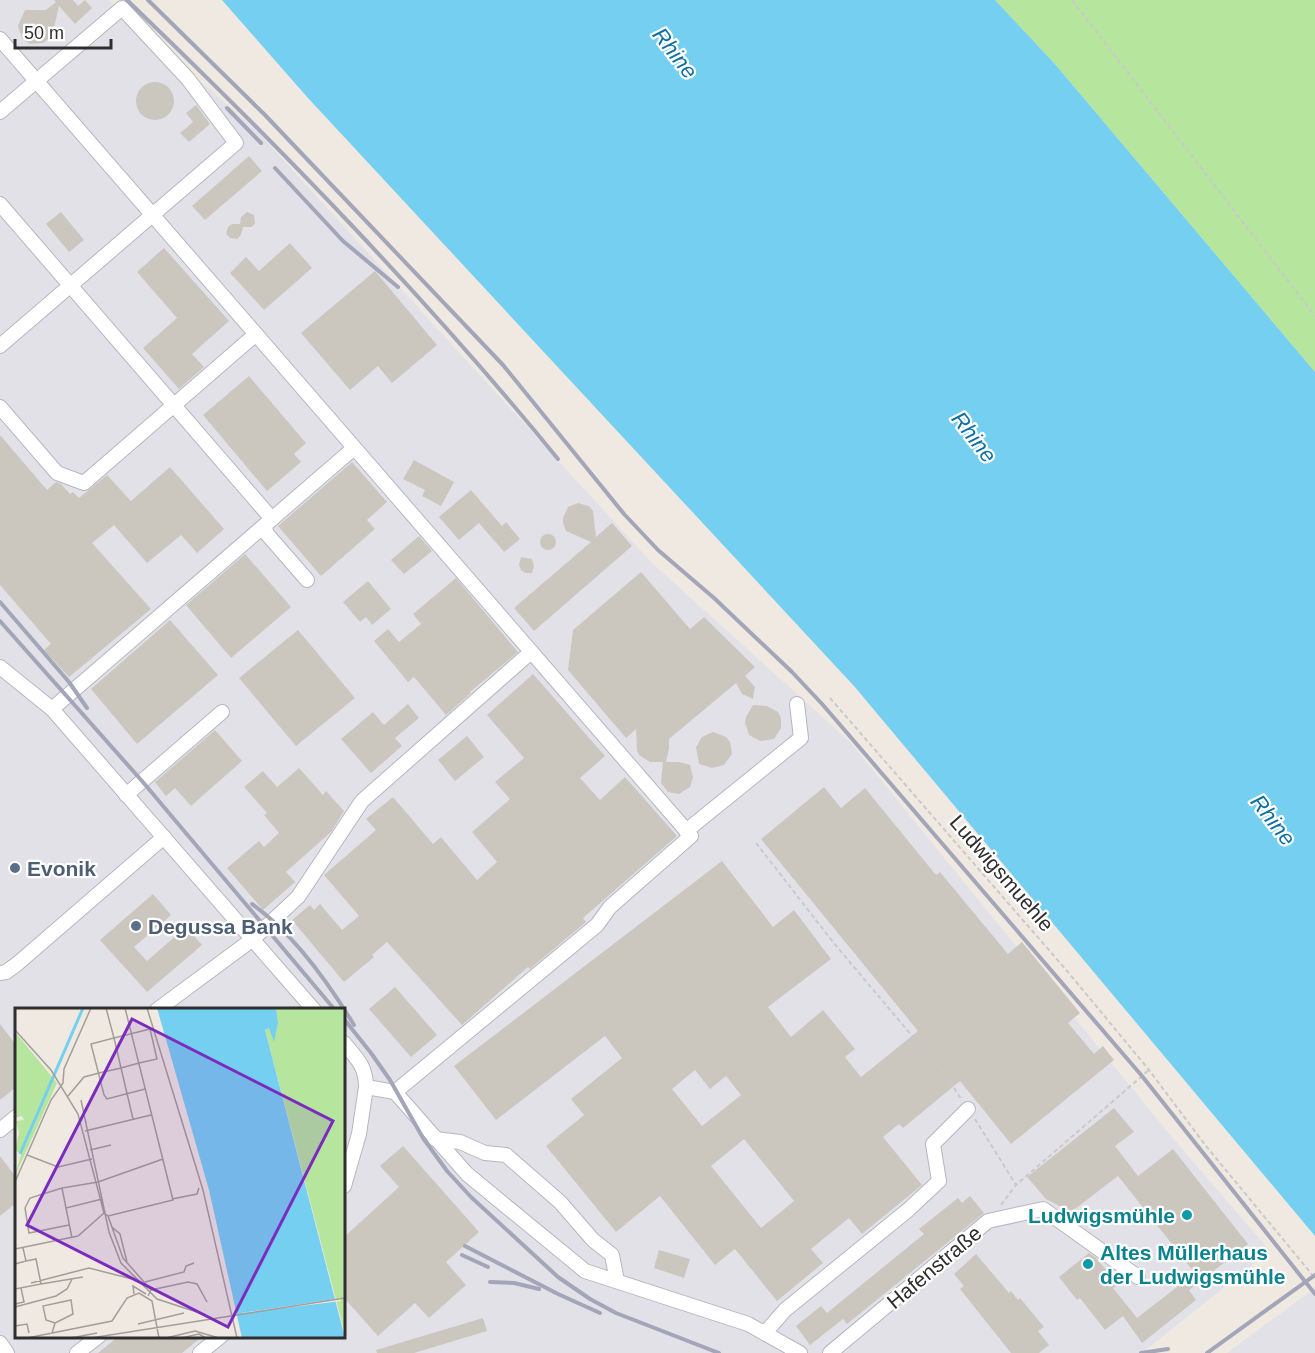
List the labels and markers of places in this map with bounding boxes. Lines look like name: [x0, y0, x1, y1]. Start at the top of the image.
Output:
place label: Evonik: [27, 857, 96, 880]
marker: Evonik: [8, 861, 22, 875]
place label: Degussa Bank: [148, 915, 293, 938]
marker: Degussa Bank: [129, 919, 143, 933]
place label: Ludwigsmühle: [1028, 1204, 1175, 1227]
marker: Ludwigsmühle: [1180, 1208, 1194, 1222]
place label: Altes Müllerhaus der Ludwigsmühle: [1100, 1241, 1286, 1288]
marker: Altes Müllerhaus der Ludwigsmühle: [1081, 1257, 1095, 1271]

